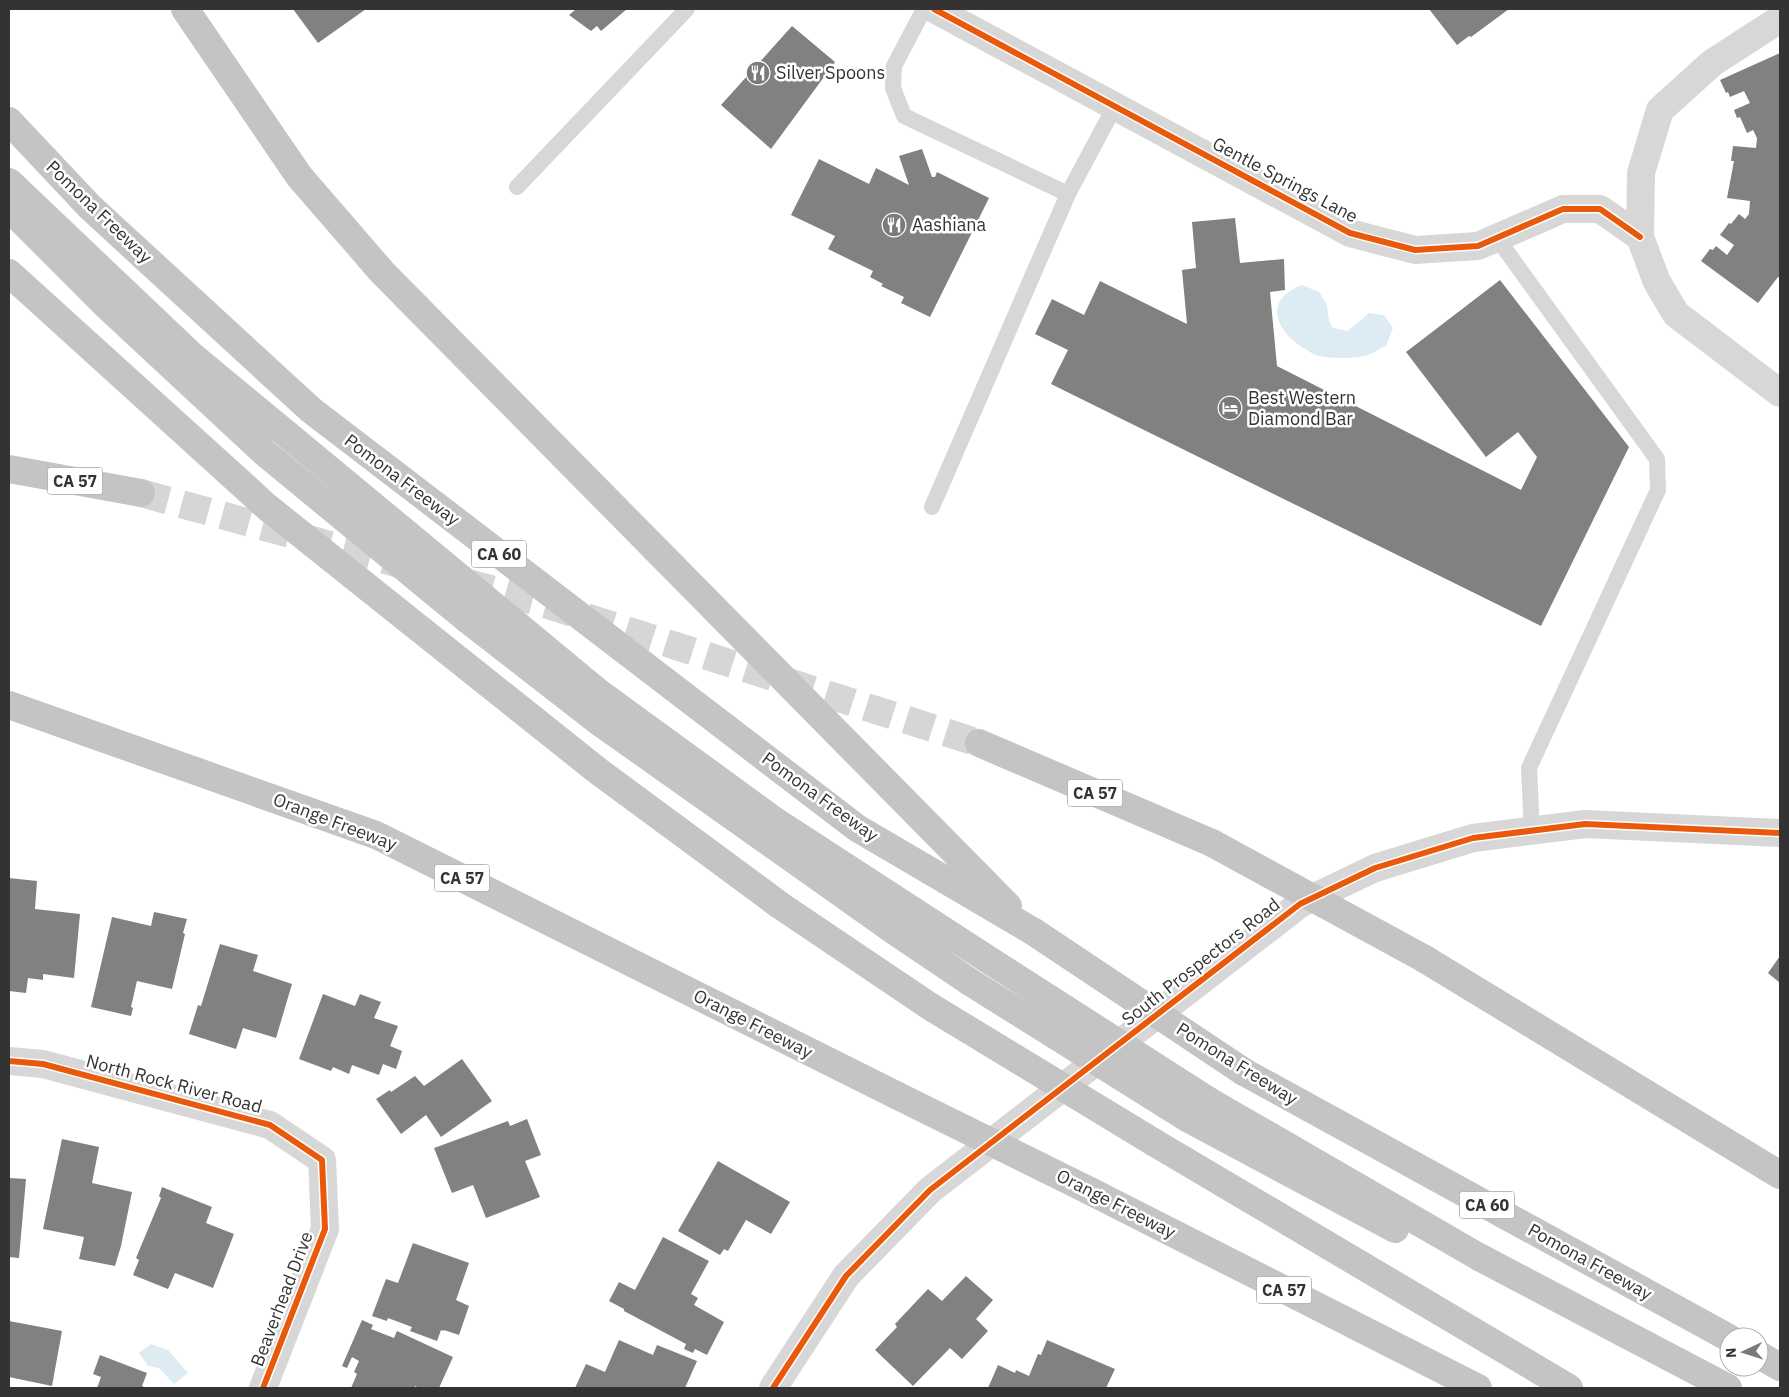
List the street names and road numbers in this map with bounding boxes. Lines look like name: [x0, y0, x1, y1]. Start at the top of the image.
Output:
street label: Gentle Springs Lane: [1209, 132, 1362, 228]
street label: Pomona Freeway: [42, 155, 157, 268]
street label: Pomona Freeway: [340, 429, 465, 530]
road number: CA 57: [48, 468, 102, 494]
road number: CA 60: [472, 540, 526, 568]
street label: Pomona Freeway: [757, 747, 883, 847]
road number: CA 57: [1068, 780, 1122, 806]
street label: Orange Freeway: [270, 787, 400, 856]
road number: CA 57: [434, 864, 490, 891]
street label: South Prospectors Road: [1117, 893, 1284, 1030]
street label: Orange Freeway: [690, 984, 817, 1063]
street label: Pomona Freeway: [1172, 1017, 1302, 1110]
street label: North Rock River Road: [84, 1049, 265, 1118]
street label: Orange Freeway: [1053, 1164, 1180, 1243]
road number: CA 60: [1460, 1192, 1514, 1218]
street label: Pomona Freeway: [1524, 1218, 1656, 1305]
street label: Beaverhead Drive: [245, 1228, 318, 1369]
road number: CA 57: [1256, 1276, 1312, 1304]

